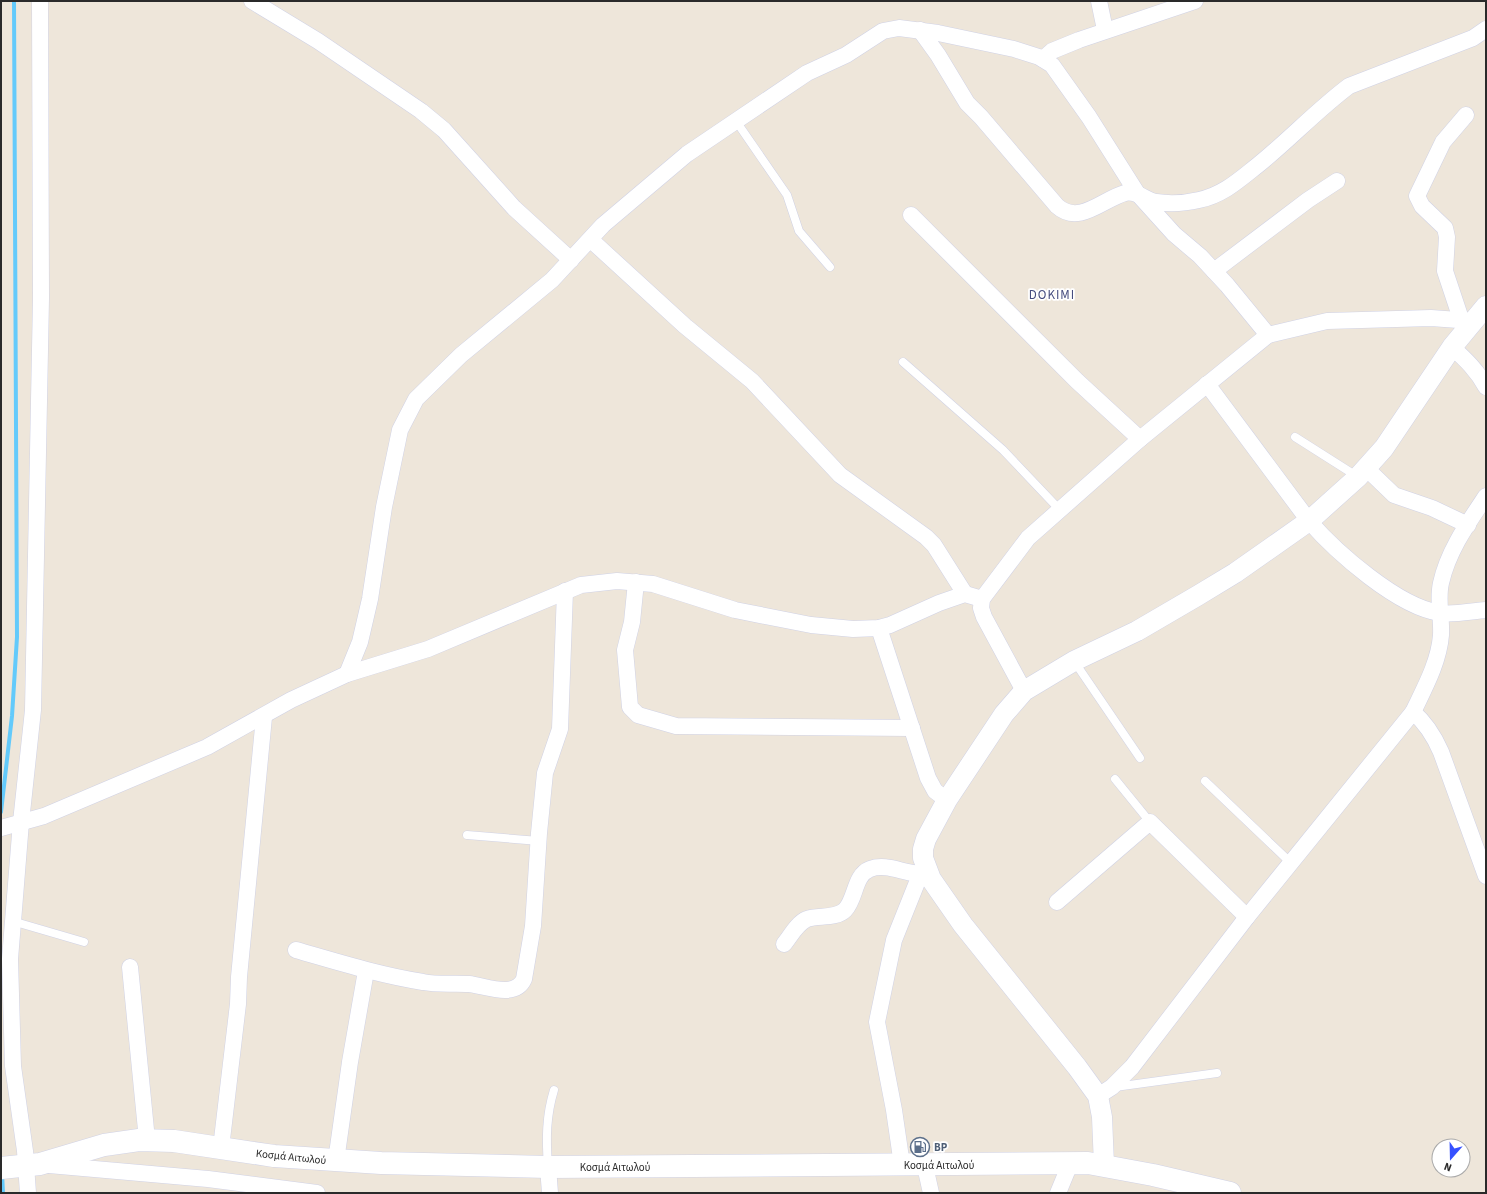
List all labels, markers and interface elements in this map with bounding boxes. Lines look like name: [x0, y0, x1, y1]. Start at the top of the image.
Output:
district label: DOKIMI: [1029, 286, 1075, 304]
fuel station icon: BP: [909, 1136, 931, 1158]
north arrow: [1431, 1138, 1471, 1178]
place label: BP: [934, 1140, 948, 1155]
street label: Κοσμά Αιτωλού: [255, 1146, 327, 1168]
street label: Κοσμά Αιτωλού: [904, 1158, 974, 1173]
text: N: [1442, 1159, 1454, 1175]
street label: Κοσμά Αιτωλού: [580, 1160, 650, 1175]

